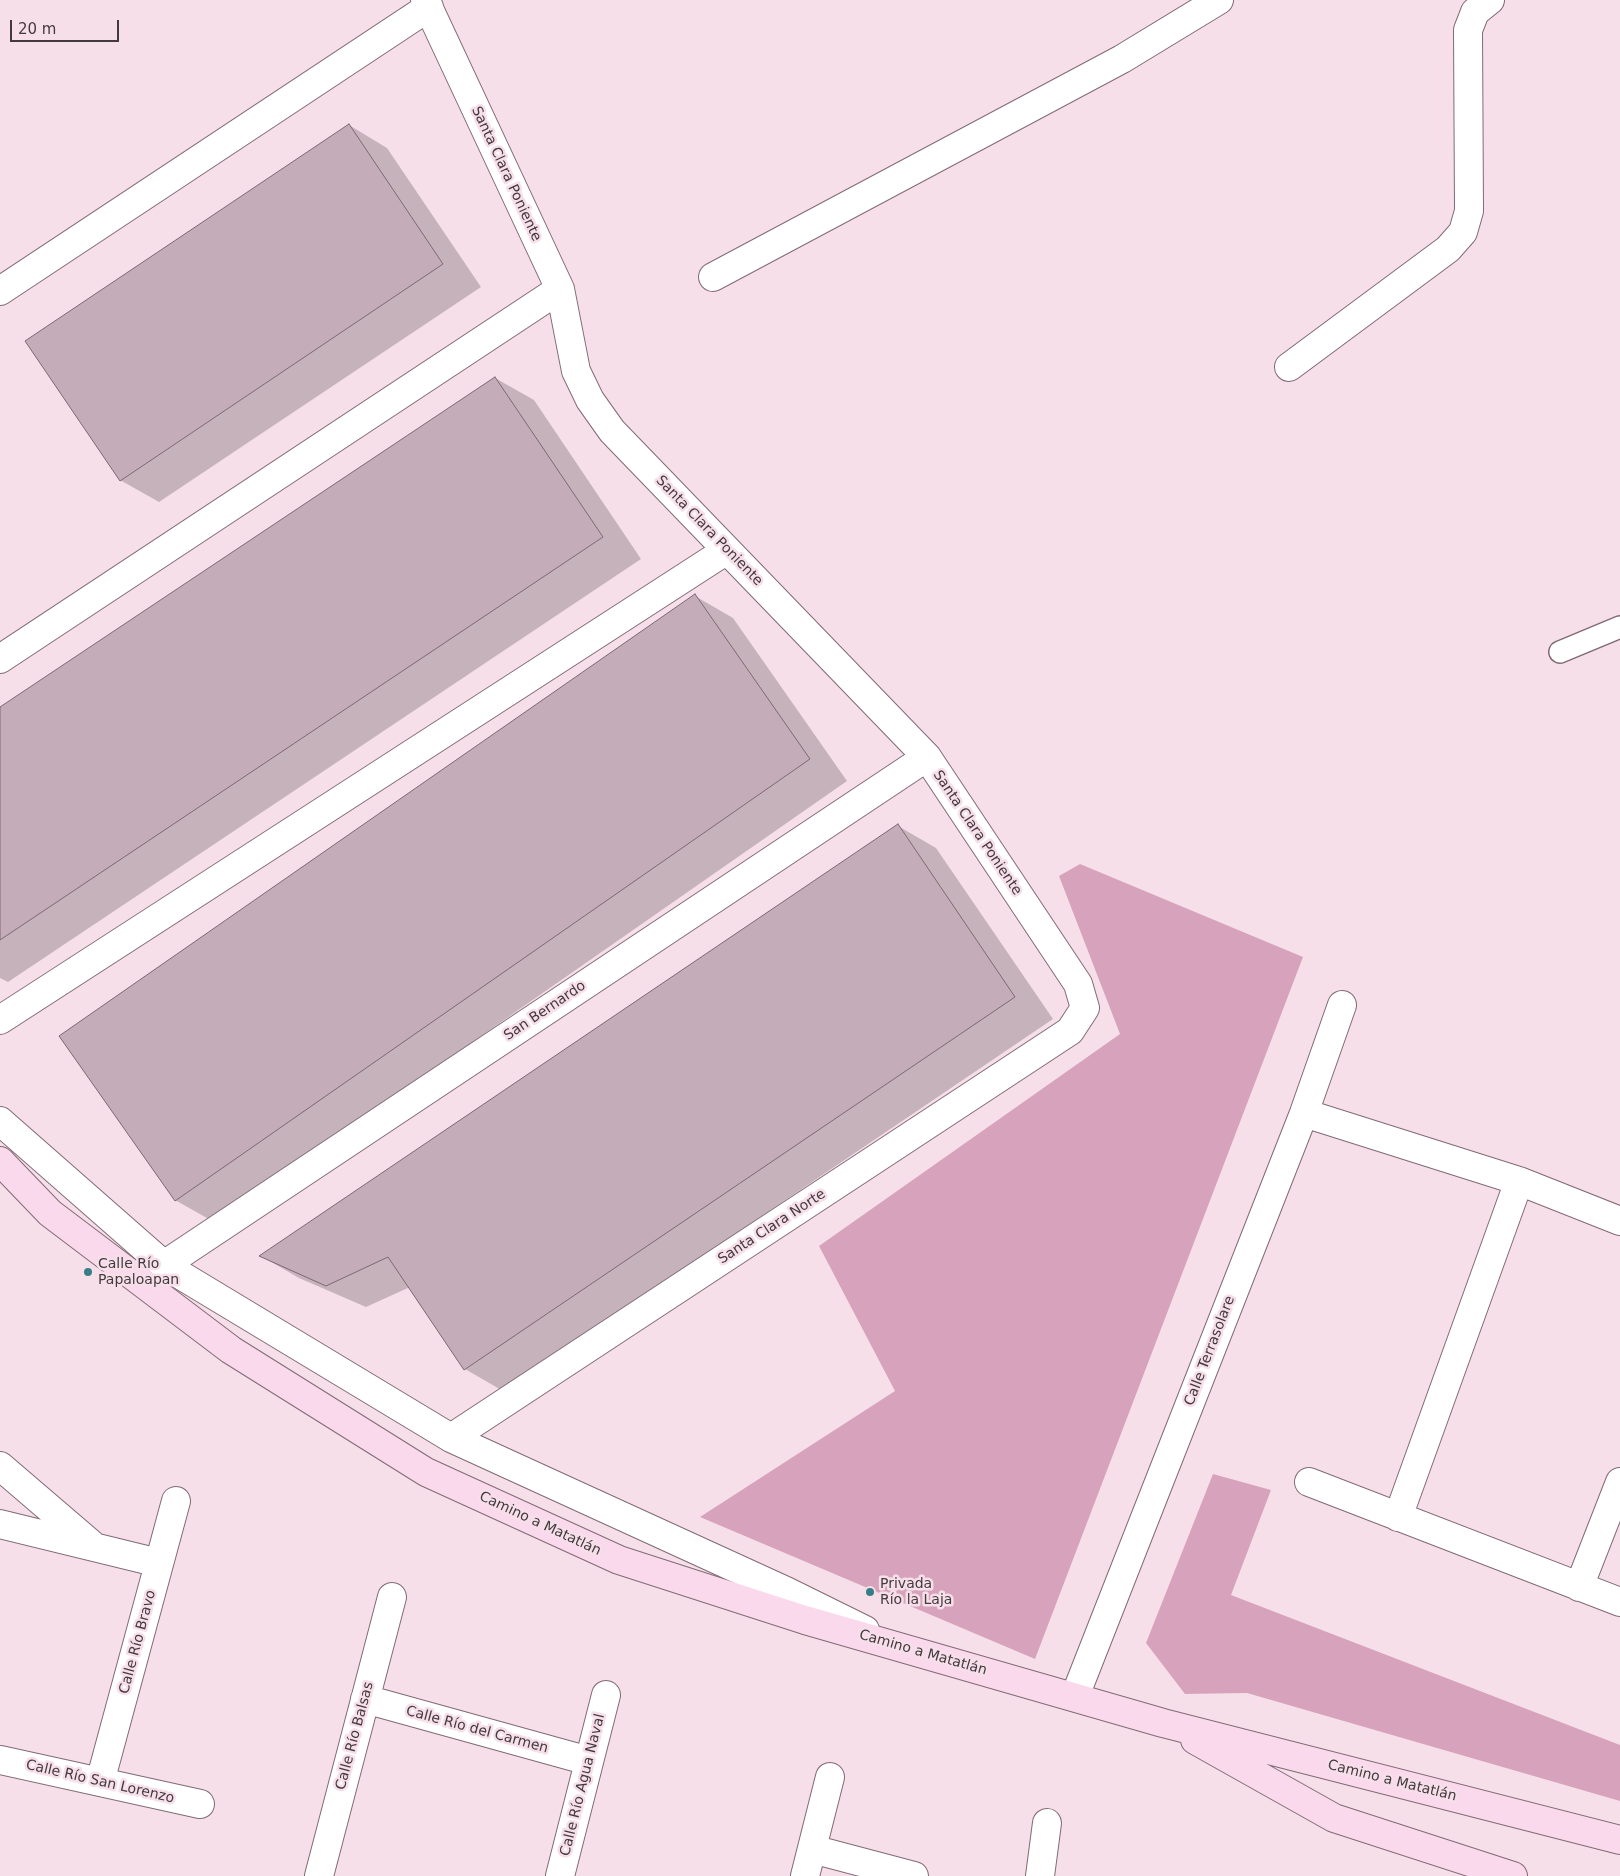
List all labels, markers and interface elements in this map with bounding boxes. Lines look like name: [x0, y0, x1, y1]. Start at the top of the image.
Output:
scale bar: [12, 10, 121, 42]
text: 20 m: [18, 20, 56, 38]
street label: Santa Clara Poniente: [467, 104, 545, 244]
street label: Santa Clara Poniente: [652, 472, 766, 590]
street label: Santa Clara Poniente: [929, 767, 1025, 899]
street label: San Bernardo: [501, 977, 589, 1045]
street label: Santa Clara Norte: [715, 1186, 829, 1268]
place label: Calle Río Papaloapan: [98, 1256, 179, 1288]
marker: Calle Río Papaloapan: [82, 1266, 94, 1278]
street label: Calle Terrasolare: [1181, 1294, 1239, 1408]
street label: Camino a Matatlán: [476, 1488, 604, 1560]
place label: Privada Río la Laja: [880, 1576, 952, 1608]
marker: Privada Río la Laja: [864, 1586, 876, 1598]
street label: Calle Río Bravo: [116, 1588, 160, 1696]
street label: Camino a Matatlán: [857, 1627, 989, 1679]
street label: Calle Río Balsas: [333, 1680, 377, 1792]
street label: Calle Río del Carmen: [404, 1703, 550, 1757]
street label: Calle Río Agua Naval: [557, 1712, 609, 1858]
street label: Calle Río San Lorenzo: [24, 1757, 176, 1807]
street label: Camino a Matatlán: [1326, 1757, 1458, 1805]

